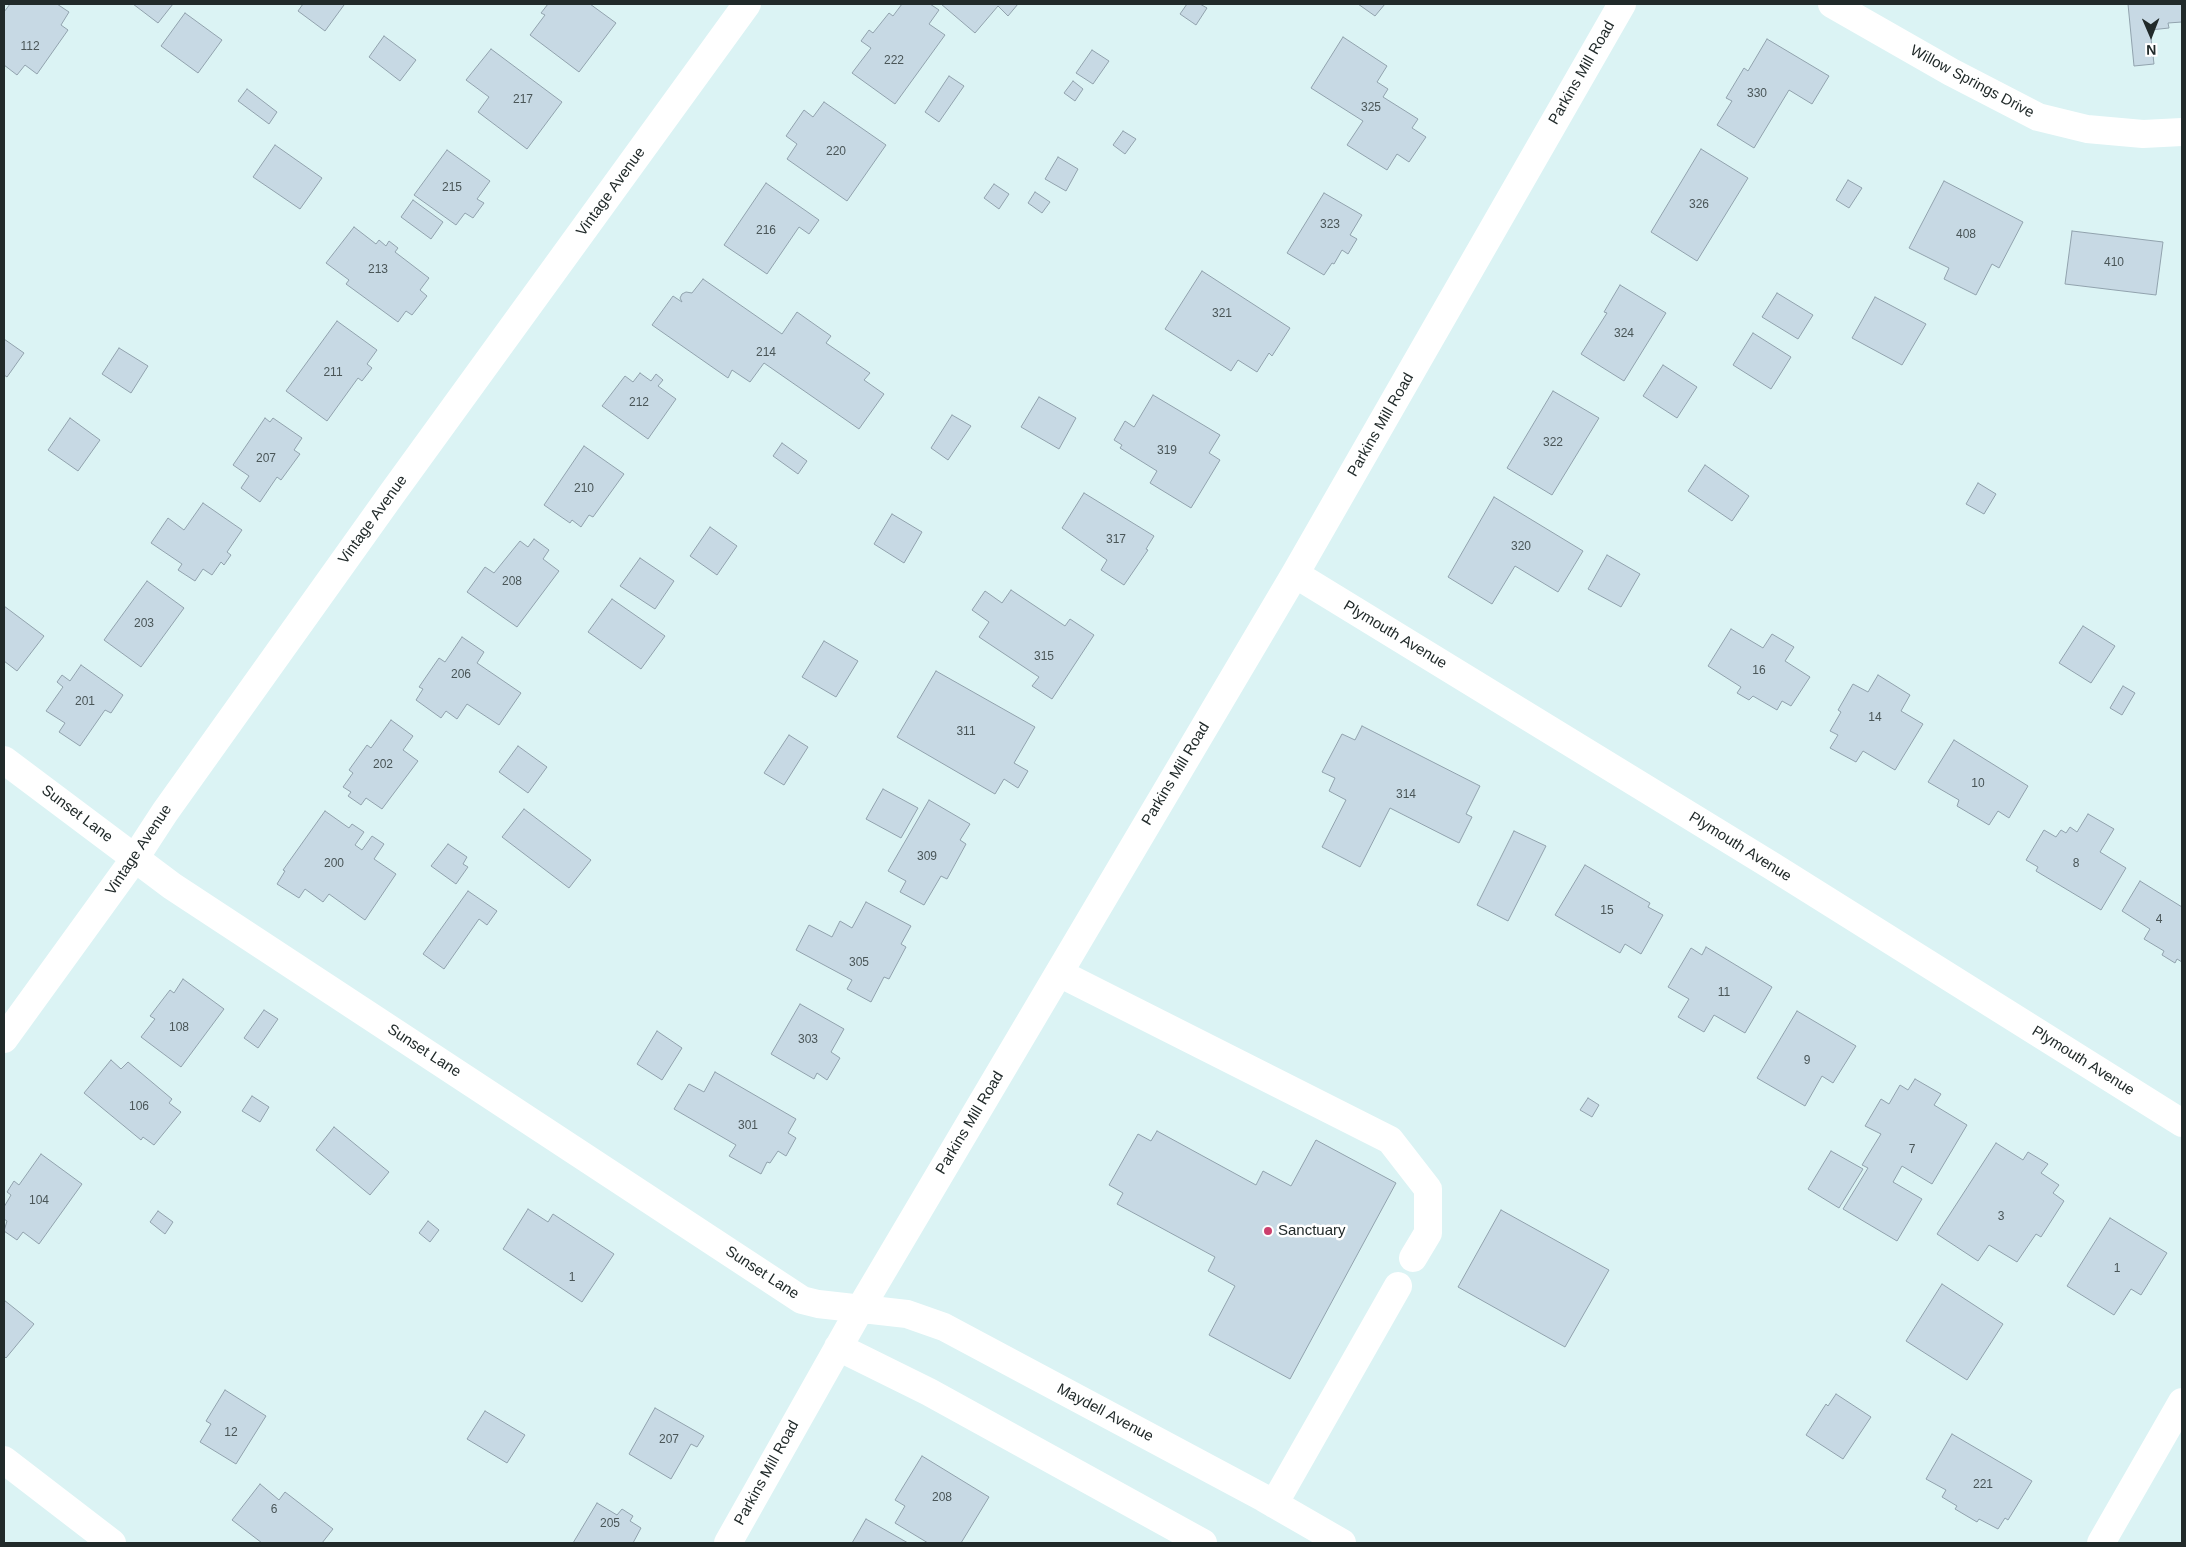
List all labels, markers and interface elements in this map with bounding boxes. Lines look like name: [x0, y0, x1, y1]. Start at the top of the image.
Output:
north arrow: [2126, 10, 2176, 60]
street label: Parkins Mill Road: [1545, 18, 1619, 128]
house number: 112: [20, 40, 40, 54]
street label: Willow Springs Drive: [1907, 42, 2037, 122]
text: N: [2146, 42, 2156, 58]
house number: 222: [884, 54, 904, 68]
house number: 330: [1747, 87, 1767, 101]
house number: 217: [513, 93, 533, 107]
house number: 325: [1361, 101, 1381, 115]
street label: Vintage Avenue: [573, 144, 649, 240]
house number: 220: [826, 145, 846, 159]
house number: 215: [442, 181, 462, 195]
house number: 326: [1689, 198, 1709, 212]
house number: 323: [1320, 218, 1340, 232]
house number: 216: [756, 224, 776, 238]
house number: 408: [1956, 228, 1976, 242]
house number: 410: [2104, 256, 2124, 270]
house number: 213: [368, 263, 388, 277]
house number: 321: [1212, 307, 1232, 321]
house number: 324: [1614, 327, 1634, 341]
house number: 214: [756, 346, 776, 360]
house number: 211: [323, 366, 343, 380]
street label: Parkins Mill Road: [1344, 370, 1418, 480]
house number: 212: [629, 396, 649, 410]
house number: 322: [1543, 436, 1563, 450]
house number: 319: [1157, 444, 1177, 458]
house number: 207: [256, 452, 276, 466]
street label: Vintage Avenue: [335, 472, 411, 568]
house number: 210: [574, 482, 594, 496]
house number: 317: [1106, 533, 1126, 547]
house number: 320: [1511, 540, 1531, 554]
house number: 208: [502, 575, 522, 589]
street label: Plymouth Avenue: [1340, 597, 1450, 673]
house number: 203: [134, 617, 154, 631]
house number: 315: [1034, 650, 1054, 664]
house number: 16: [1752, 664, 1766, 678]
house number: 206: [451, 668, 471, 682]
house number: 201: [75, 695, 95, 709]
house number: 14: [1868, 711, 1882, 725]
street label: Parkins Mill Road: [1138, 719, 1214, 829]
house number: 311: [956, 725, 976, 739]
house number: 202: [373, 758, 393, 772]
house number: 10: [1971, 777, 1985, 791]
street label: Sunset Lane: [38, 781, 116, 847]
house number: 314: [1396, 788, 1416, 802]
street label: Vintage Avenue: [102, 801, 176, 899]
street label: Plymouth Avenue: [1685, 808, 1795, 886]
house number: 309: [917, 850, 937, 864]
house number: 200: [324, 857, 344, 871]
house number: 8: [2073, 857, 2079, 871]
house number: 15: [1600, 904, 1614, 918]
house number: 4: [2156, 913, 2162, 927]
house number: 305: [849, 956, 869, 970]
house number: 11: [1718, 986, 1730, 1000]
house number: 108: [169, 1021, 189, 1035]
street label: Sunset Lane: [384, 1021, 464, 1081]
street label: Plymouth Avenue: [2028, 1022, 2138, 1100]
house number: 303: [798, 1033, 818, 1047]
house number: 9: [1804, 1054, 1810, 1068]
street label: Parkins Mill Road: [932, 1068, 1008, 1178]
house number: 106: [129, 1100, 149, 1114]
house number: 301: [738, 1119, 758, 1133]
house number: 7: [1909, 1143, 1915, 1157]
house number: 104: [29, 1194, 49, 1208]
house number: 3: [1998, 1210, 2004, 1224]
place label: Sanctuary: [1278, 1222, 1346, 1240]
marker: Sanctuary: [1262, 1225, 1274, 1237]
street label: Sunset Lane: [722, 1243, 802, 1303]
house number: 1: [2114, 1262, 2120, 1276]
house number: 1: [569, 1271, 575, 1285]
street label: Maydell Avenue: [1054, 1380, 1156, 1446]
street label: Parkins Mill Road: [731, 1418, 803, 1528]
house number: 12: [224, 1426, 238, 1440]
house number: 207: [659, 1433, 679, 1447]
house number: 221: [1973, 1478, 1993, 1492]
house number: 208: [932, 1491, 952, 1505]
house number: 6: [271, 1503, 277, 1517]
house number: 205: [600, 1517, 620, 1531]

